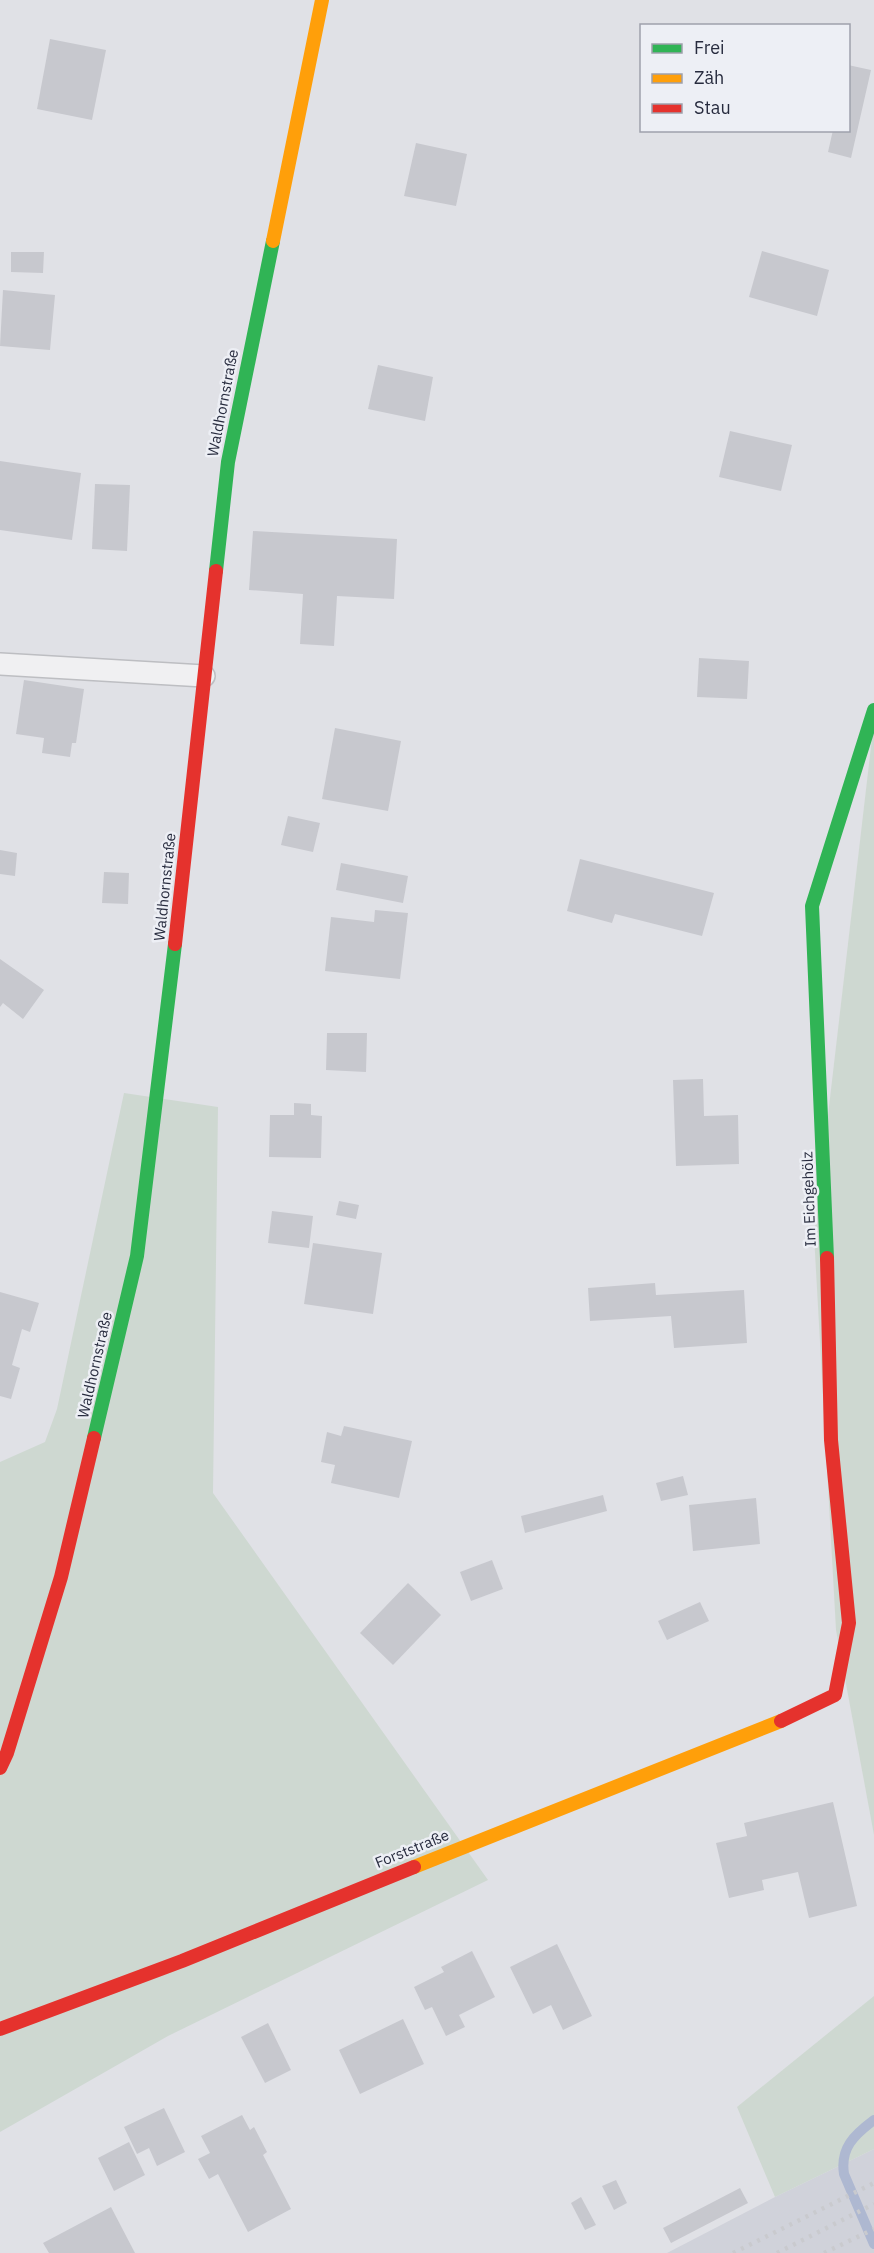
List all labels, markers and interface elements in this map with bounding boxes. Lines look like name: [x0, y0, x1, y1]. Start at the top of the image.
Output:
legend: [640, 24, 850, 132]
text: Frei: [694, 36, 725, 59]
text: Zäh: [694, 66, 724, 89]
text: Stau: [694, 96, 731, 119]
street label: Waldhornstraße: [203, 348, 242, 458]
street label: Waldhornstraße: [149, 832, 180, 942]
street label: Im Eichgehölz: [797, 1151, 820, 1247]
street label: Waldhornstraße: [73, 1310, 116, 1420]
street label: Forststraße: [372, 1825, 452, 1872]

